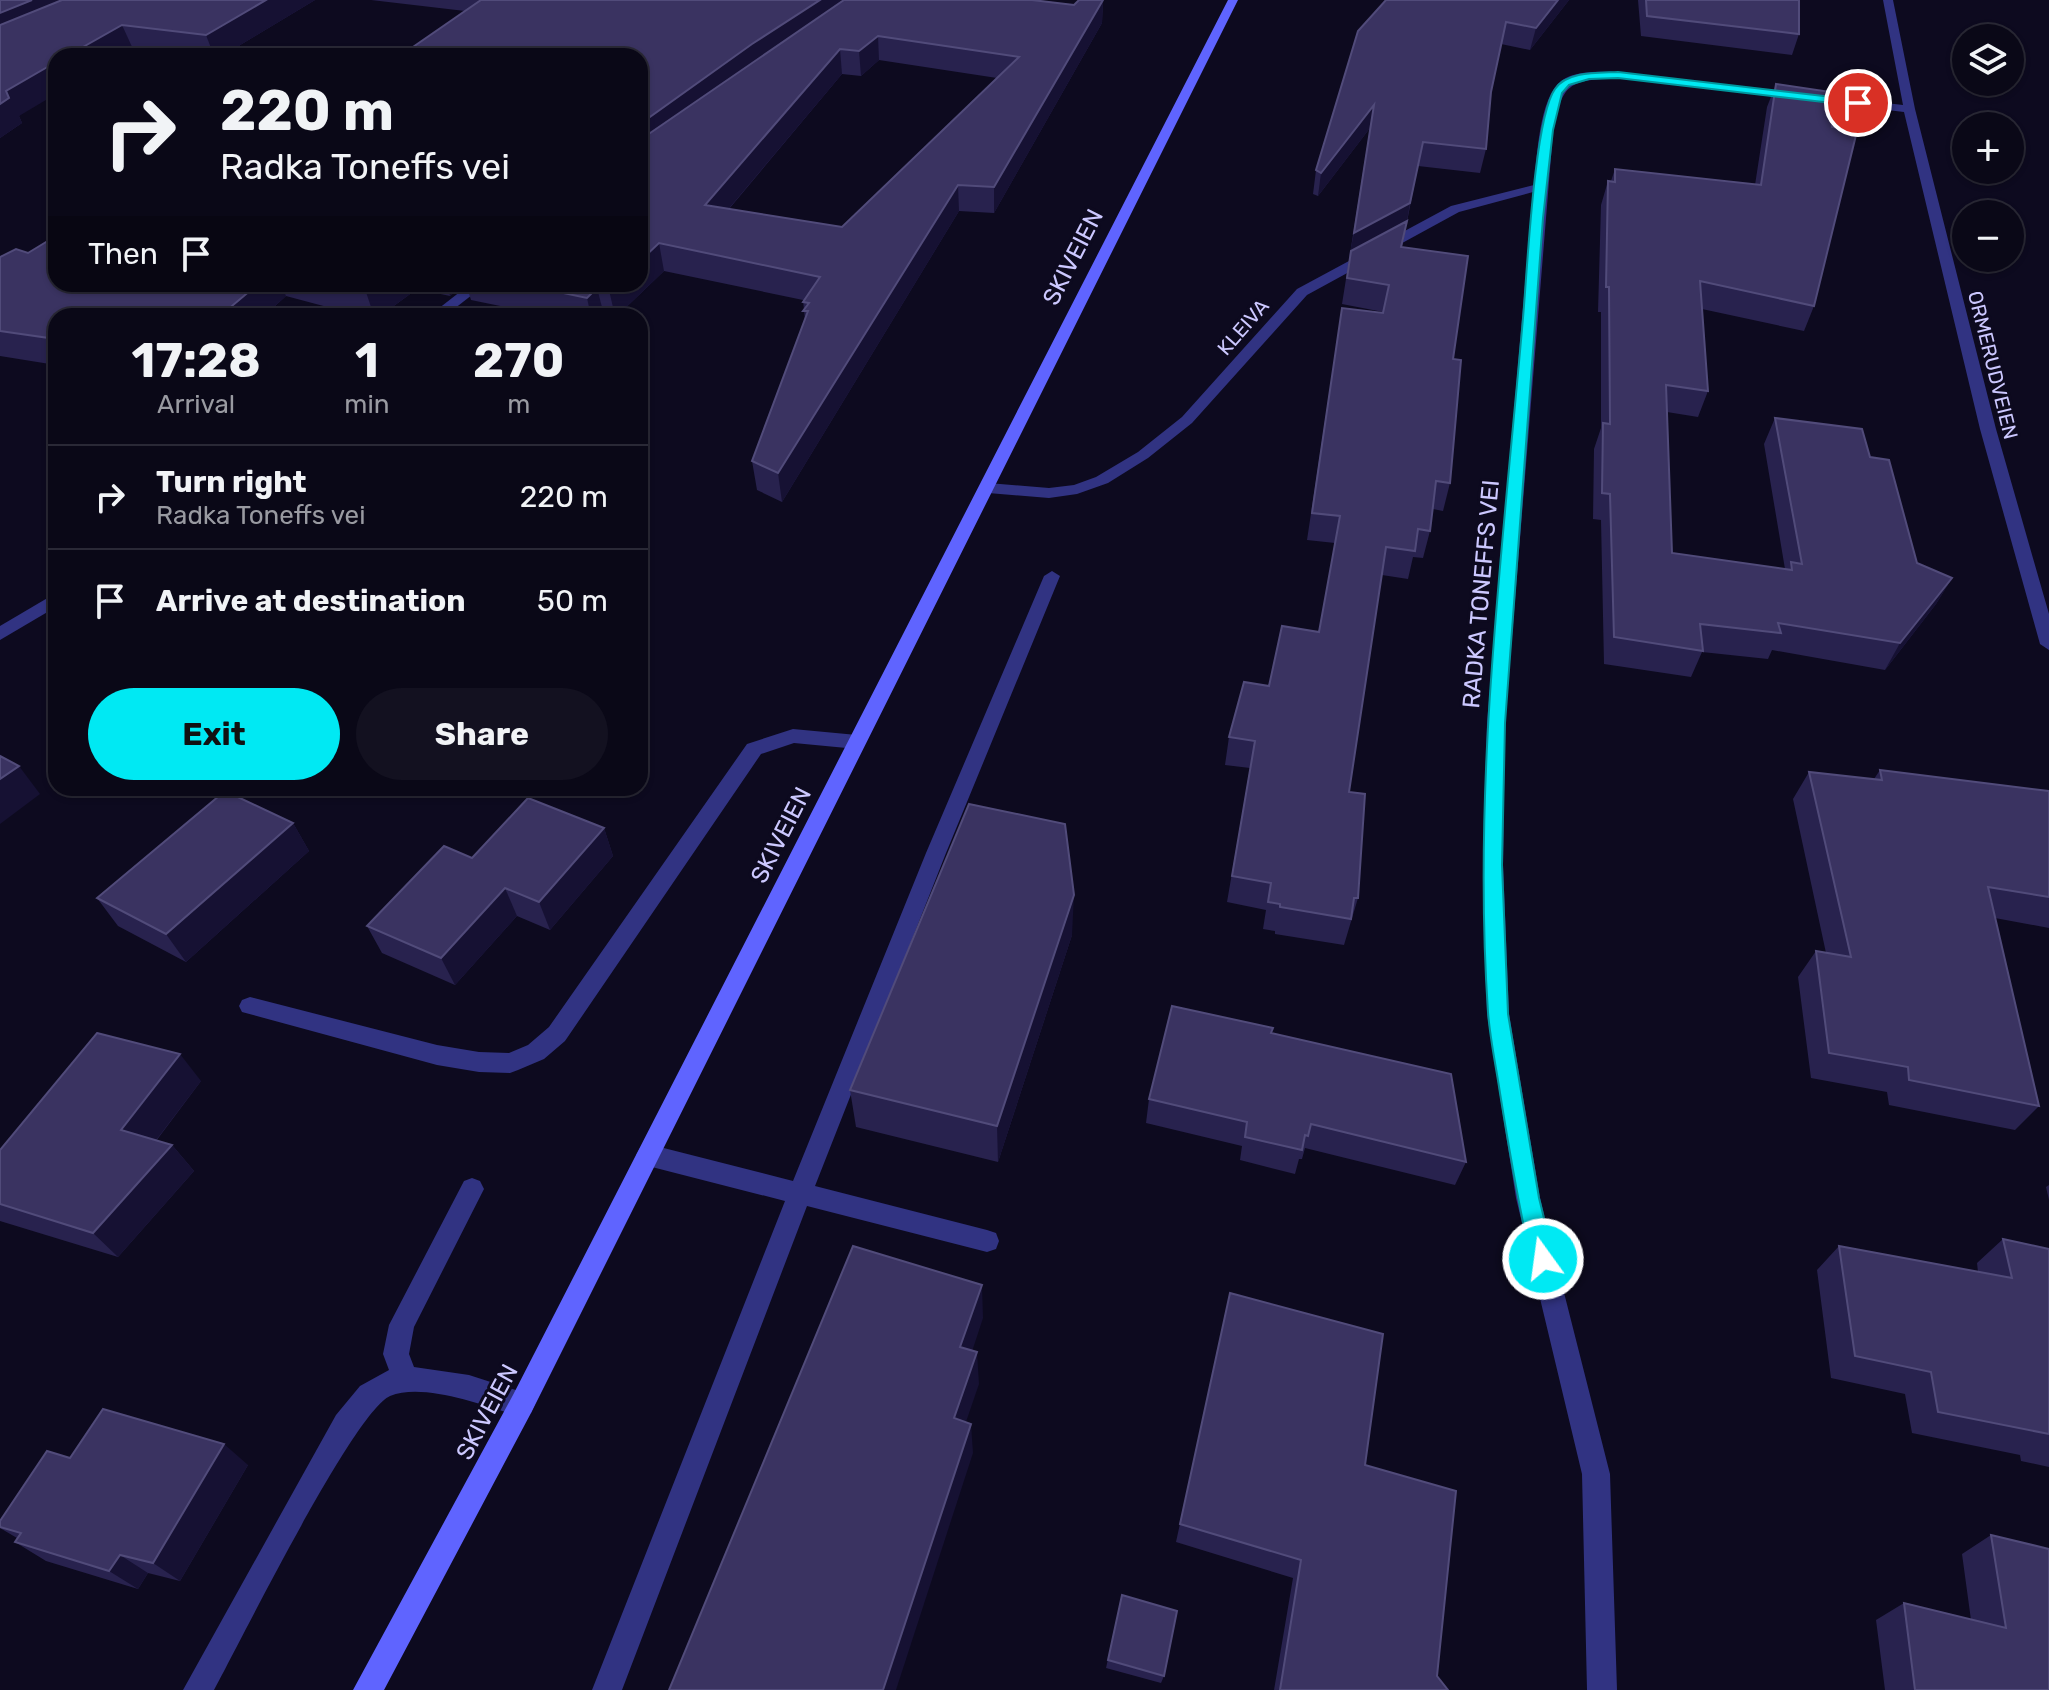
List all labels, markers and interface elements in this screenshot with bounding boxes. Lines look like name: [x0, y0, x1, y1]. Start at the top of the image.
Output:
map controls: [1952, 24, 2024, 272]
button: layers: [1952, 24, 2024, 96]
pin: [1824, 69, 1892, 137]
text: 220 m: [220, 78, 394, 144]
icon: right: [88, 80, 192, 184]
icon: arrive: [1836, 81, 1880, 125]
button: +: [1952, 112, 2024, 184]
text: Radka Toneffs vei: [220, 145, 510, 188]
button: −: [1952, 200, 2024, 272]
street label: SKIVEIEN: [1037, 204, 1109, 310]
icon: arrive: [174, 232, 218, 276]
text: Then: [88, 236, 158, 272]
street label: ORMERUDVEIEN: [1963, 288, 2023, 442]
street label: KLEIVA: [1212, 294, 1274, 360]
text: 17:28: [132, 332, 261, 389]
text: 1: [355, 332, 379, 389]
text: 270: [473, 332, 564, 389]
text: Arrival: [157, 389, 235, 420]
text: min: [344, 389, 389, 420]
text: m: [507, 389, 530, 420]
text: Turn right: [156, 464, 307, 500]
icon: right: [88, 475, 132, 519]
text: 220 m: [520, 479, 608, 515]
street label: RADKA TONEFFS VEI: [1457, 479, 1505, 709]
text: Radka Toneffs vei: [156, 500, 365, 531]
icon: arrive: [88, 579, 132, 623]
text: Arrive at destination: [156, 583, 466, 619]
text: 50 m: [537, 583, 608, 619]
button: Exit: [88, 688, 340, 780]
button: Share: [356, 688, 608, 780]
street label: SKIVEIEN: [745, 782, 817, 888]
position arrow: [1501, 1217, 1585, 1301]
street label: SKIVEIEN: [450, 1360, 524, 1464]

